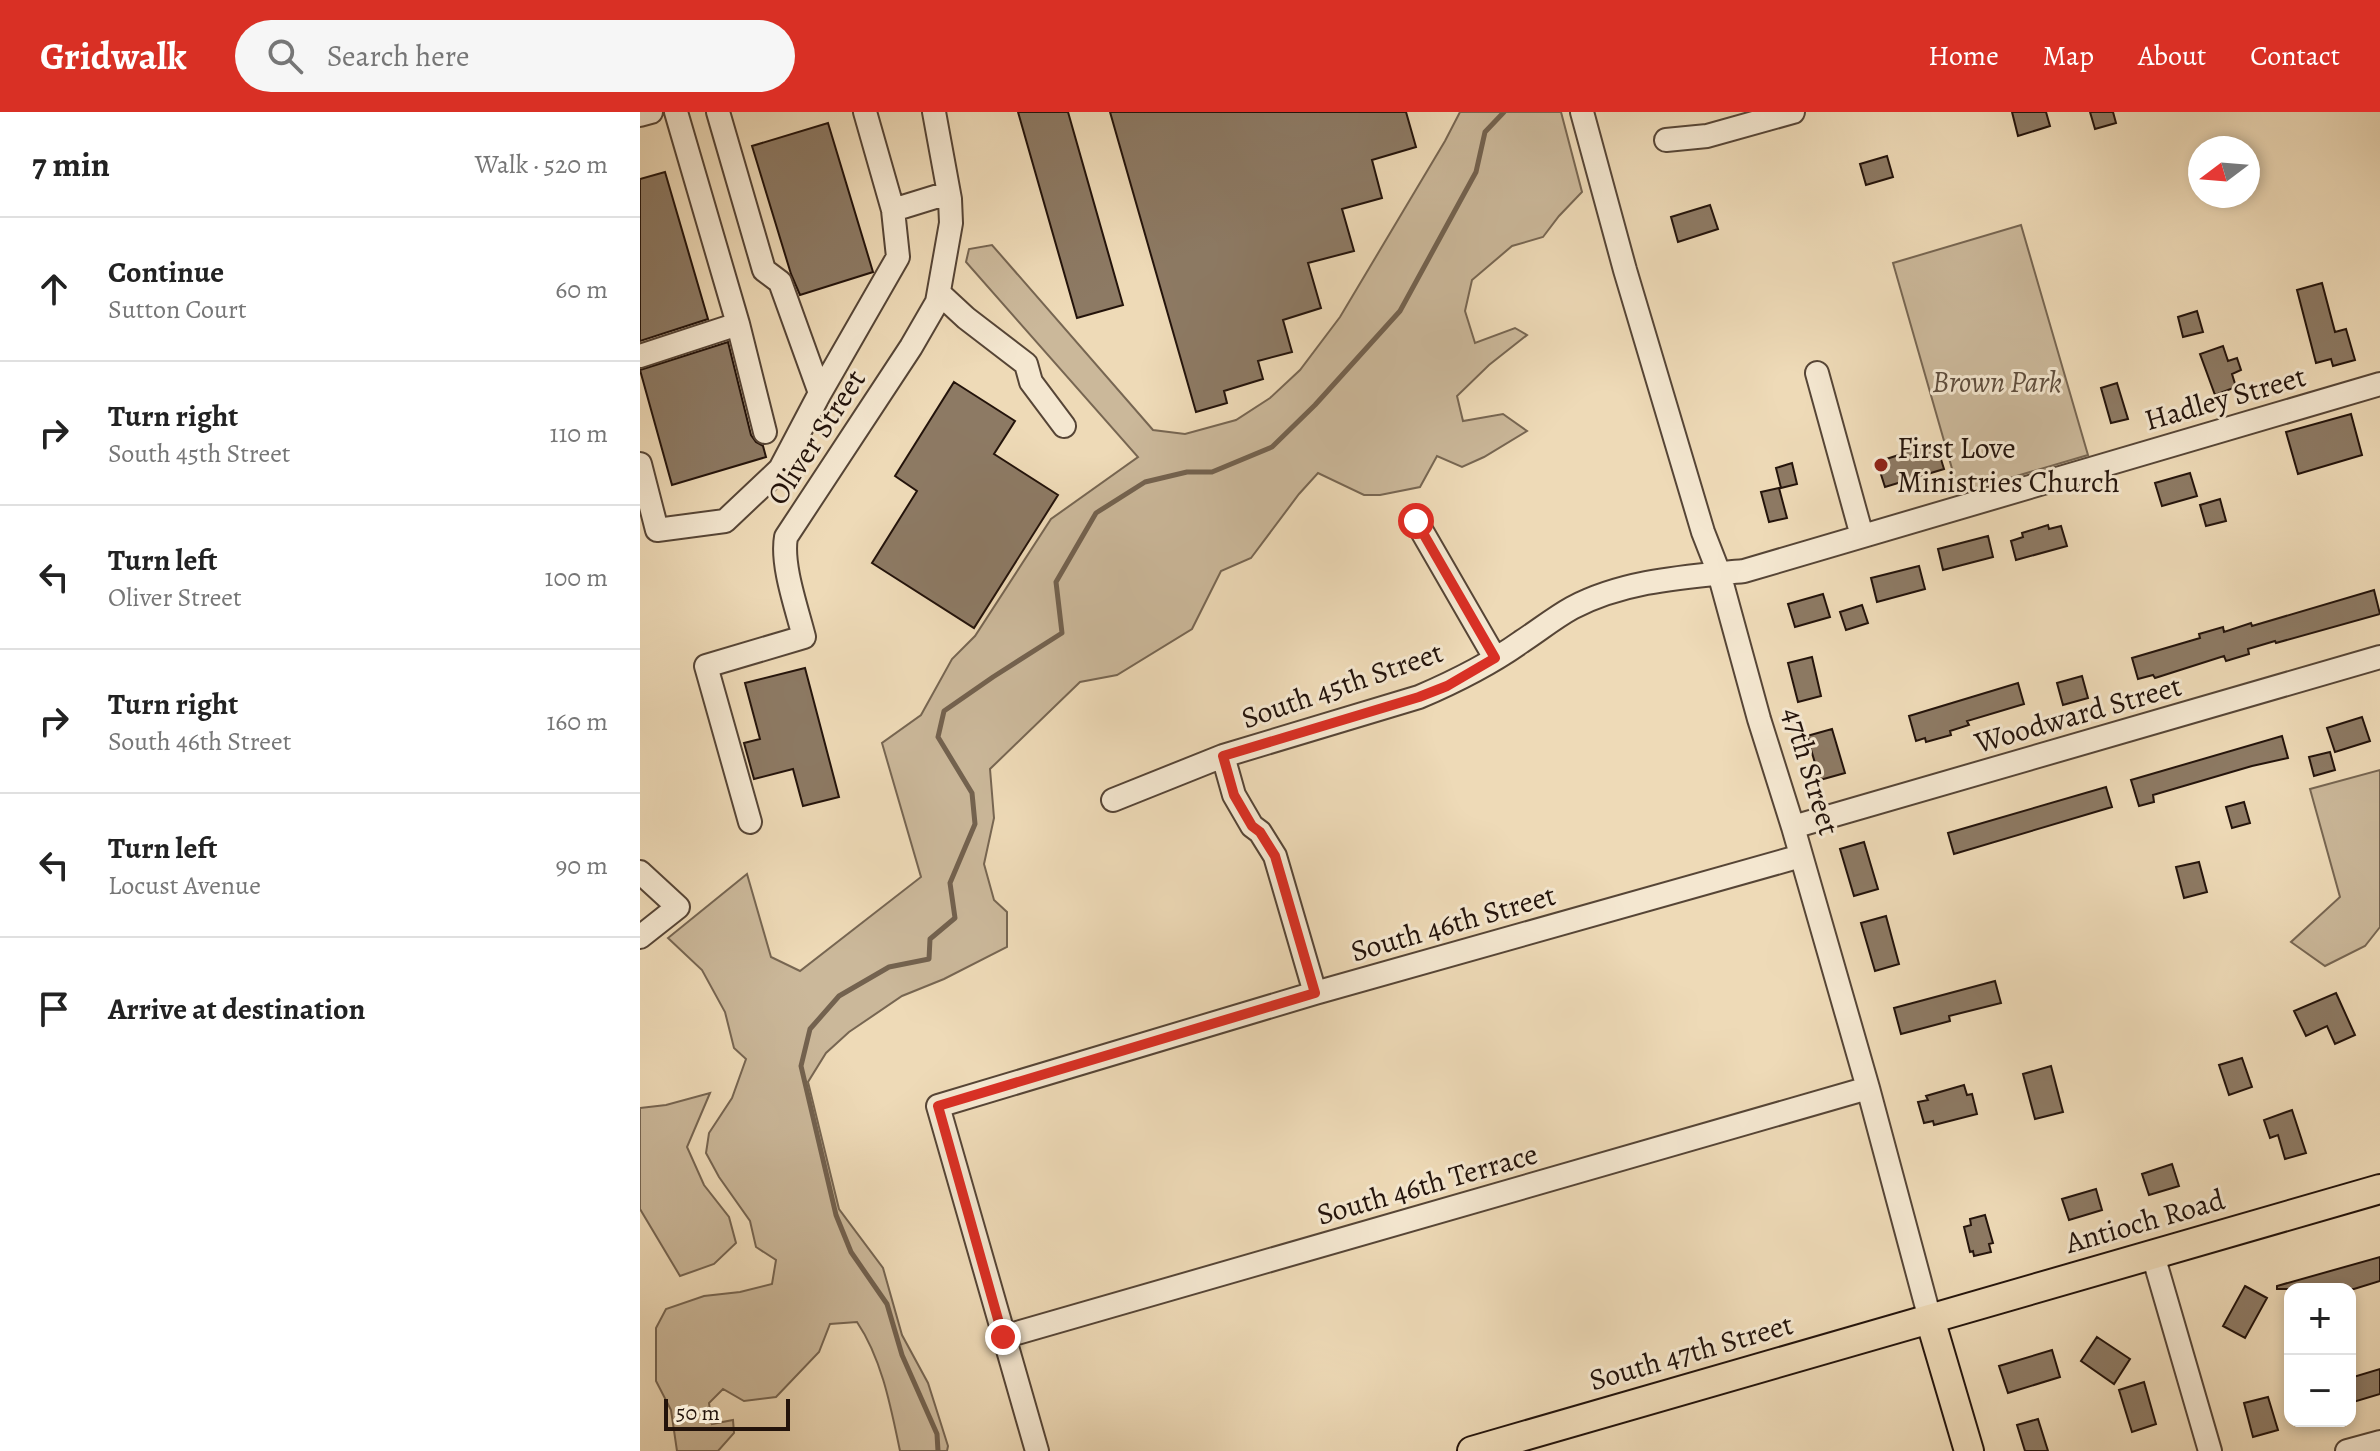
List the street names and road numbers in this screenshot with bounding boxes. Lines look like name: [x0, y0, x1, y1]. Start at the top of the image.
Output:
street label: Hadley Street: [2140, 356, 2310, 440]
street label: Oliver Street: [757, 361, 875, 512]
street label: South 45th Street: [1236, 632, 1448, 738]
street label: Woodward Street: [1969, 665, 2186, 763]
street label: 47th Street: [1773, 702, 1849, 840]
street label: South 46th Street: [1346, 875, 1560, 971]
street label: South 46th Terrace: [1312, 1133, 1542, 1235]
street label: Antioch Road: [2060, 1179, 2230, 1263]
street label: South 47th Street: [1584, 1304, 1798, 1400]

